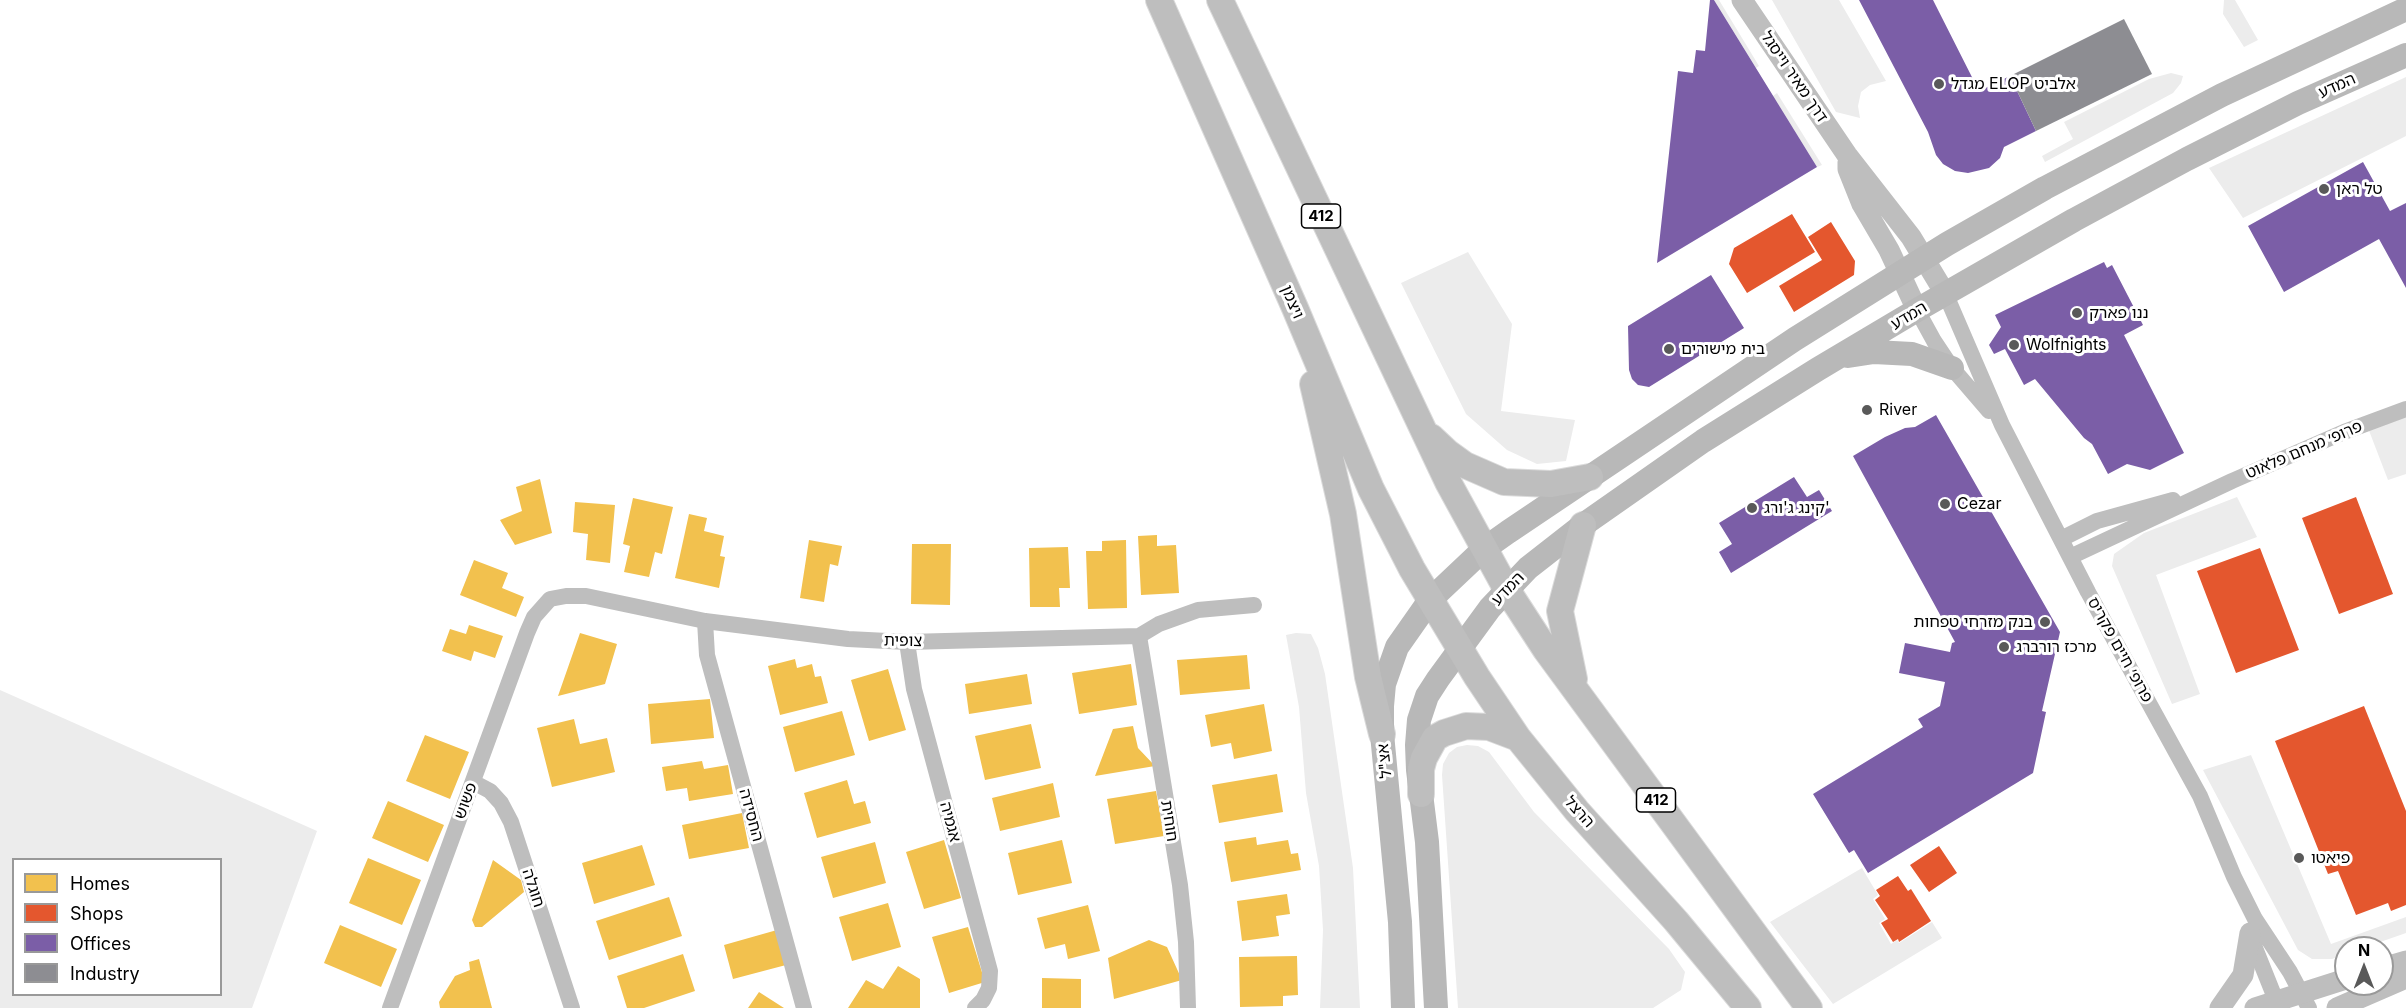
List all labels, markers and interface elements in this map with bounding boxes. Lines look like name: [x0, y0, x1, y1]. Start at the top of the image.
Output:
street label: דרך מאיר וייסגל: [1757, 28, 1831, 126]
street label: המדע: [2315, 69, 2359, 103]
place label: מגדל ELOP אלביט: [1951, 74, 2076, 94]
marker: מגדל ELOP אלביט: [1932, 77, 1946, 91]
place label: טל ראן: [2336, 179, 2383, 199]
marker: טל ראן: [2317, 182, 2331, 196]
road number: 412: [1302, 204, 1340, 228]
street label: ויצמן: [1276, 282, 1308, 322]
street label: המדע: [1887, 298, 1931, 334]
place label: ננו פארק: [2089, 303, 2149, 323]
marker: ננו פארק: [2070, 306, 2084, 320]
place label: Wolfnights: [2026, 335, 2106, 355]
marker: Wolfnights: [2007, 338, 2021, 352]
place label: בית מישורים: [1681, 339, 1765, 359]
marker: בית מישורים: [1662, 342, 1676, 356]
place label: River: [1879, 400, 1917, 420]
marker: River: [1860, 403, 1874, 417]
street label: פרופ׳ מנחם פלאוט: [2243, 417, 2365, 483]
place label: Cezar: [1957, 494, 2002, 514]
marker: Cezar: [1938, 497, 1952, 511]
place label: קינג ג'ורג': [1764, 498, 1830, 518]
marker: קינג ג'ורג': [1745, 501, 1759, 515]
street label: המדע: [1488, 568, 1528, 610]
street label: פרופ׳ חיים פקריס: [2083, 594, 2157, 706]
place label: בנק מזרחי טפחות: [1913, 612, 2033, 632]
marker: בנק מזרחי טפחות: [2038, 615, 2052, 629]
street label: צופית: [884, 631, 922, 651]
place label: מרכז רורברג: [2016, 637, 2096, 657]
marker: מרכז רורברג: [1997, 640, 2011, 654]
street label: אצ"ל: [1374, 743, 1396, 779]
street label: פשוש: [451, 780, 481, 822]
street label: החסידה: [735, 786, 767, 844]
road number: 412: [1636, 788, 1676, 812]
street label: הרצל: [1560, 792, 1598, 832]
street label: חוחית: [1156, 799, 1182, 843]
street label: אגמיה: [935, 800, 965, 844]
place label: פיאטו: [2311, 848, 2350, 868]
marker: פיאטו: [2292, 851, 2306, 865]
legend: [12, 858, 222, 996]
street label: חוגלה: [518, 866, 548, 910]
text: Homes: [70, 873, 130, 894]
text: Shops: [70, 903, 124, 924]
text: Offices: [70, 933, 131, 954]
north arrow: [2334, 936, 2394, 996]
text: N: [2358, 940, 2370, 960]
text: Industry: [70, 963, 140, 984]

